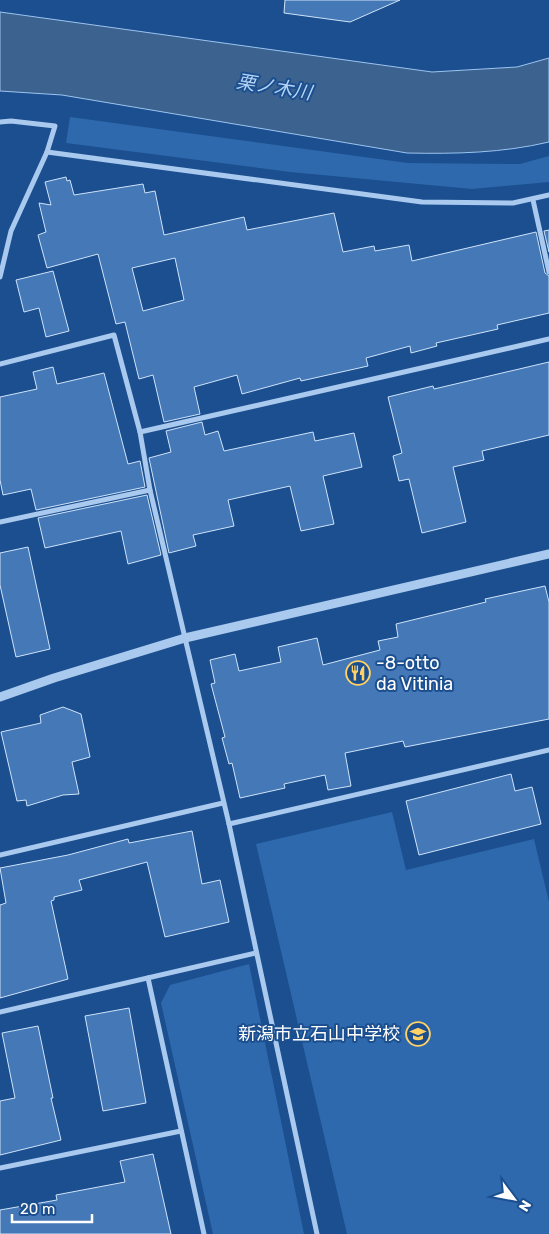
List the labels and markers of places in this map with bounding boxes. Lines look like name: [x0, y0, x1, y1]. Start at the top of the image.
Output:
place label: -8-otto da Vitinia: [376, 652, 453, 695]
restaurant icon: -8-otto da Vitinia: [345, 660, 371, 686]
school or university icon: 新潟市立石山中学校: [405, 1021, 431, 1047]
place label: 新潟市立石山中学校: [238, 1023, 400, 1045]

